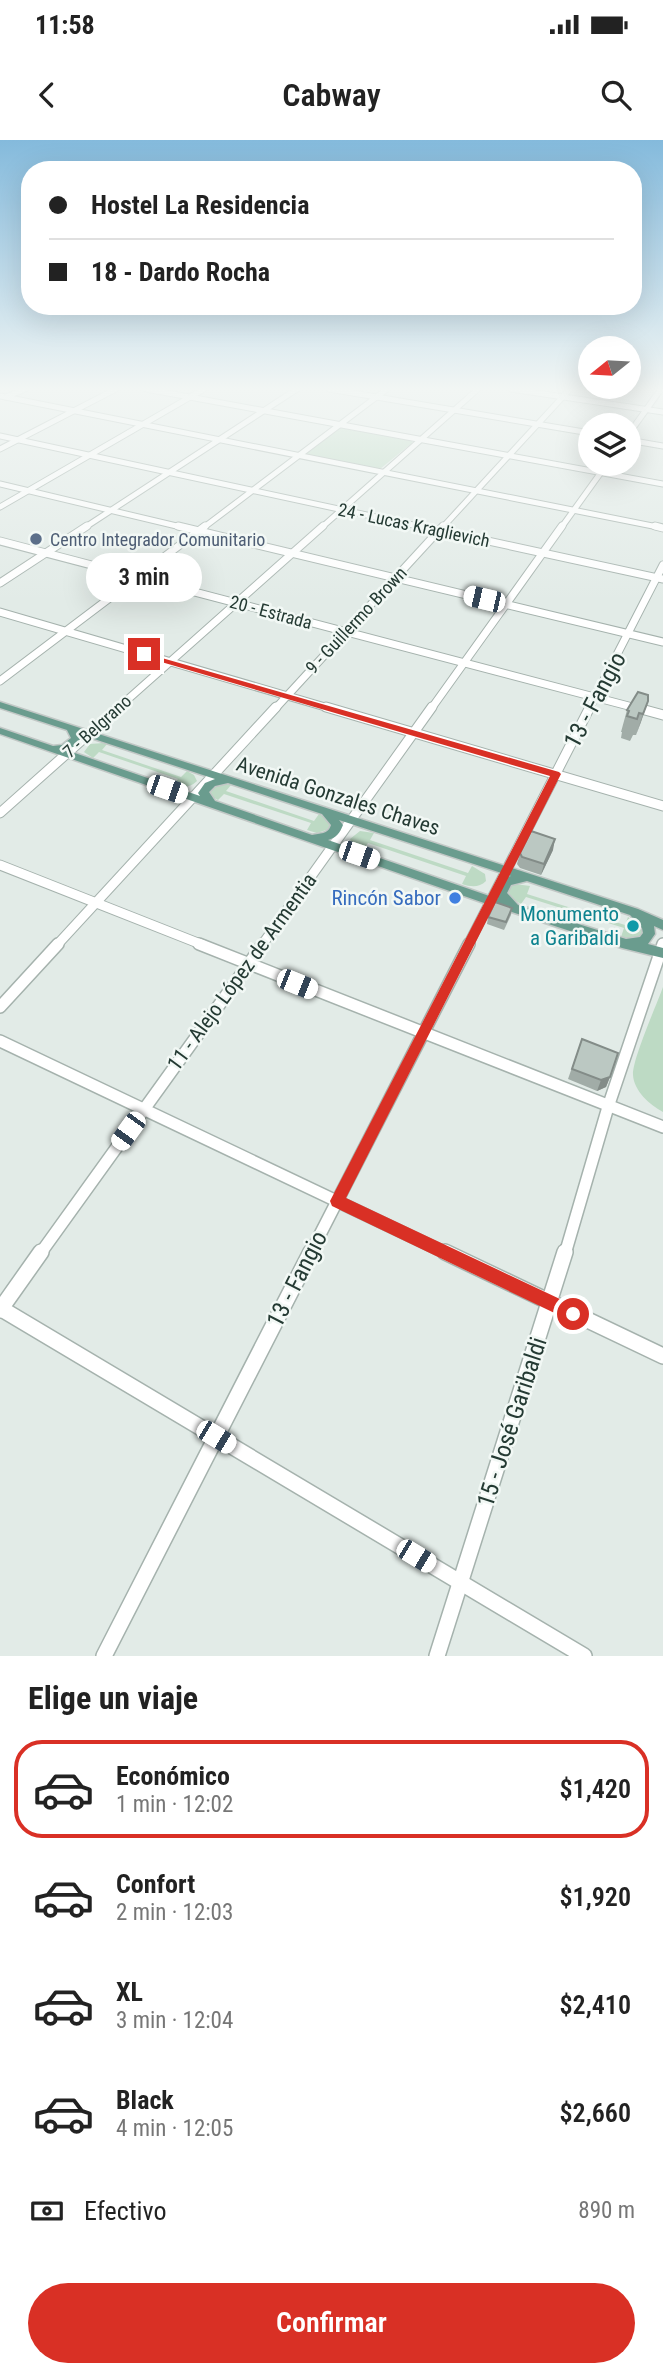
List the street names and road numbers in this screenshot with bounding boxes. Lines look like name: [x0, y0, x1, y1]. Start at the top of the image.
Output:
street label: 24 - Lucas Kraglievich: [336, 499, 492, 551]
street label: 9 - Guillermo Brown: [301, 562, 411, 678]
street label: 20 - Estrada: [228, 591, 314, 633]
street label: 13 - Fangio: [558, 647, 632, 753]
street label: 7 - Belgrano: [59, 690, 135, 762]
street label: Avenida Gonzales Chaves: [233, 752, 443, 840]
street label: 11 - Alejo López de Armentia: [162, 869, 322, 1075]
street label: 13 - Fangio: [261, 1226, 333, 1332]
street label: 15 - José Garibaldi: [471, 1334, 553, 1510]

